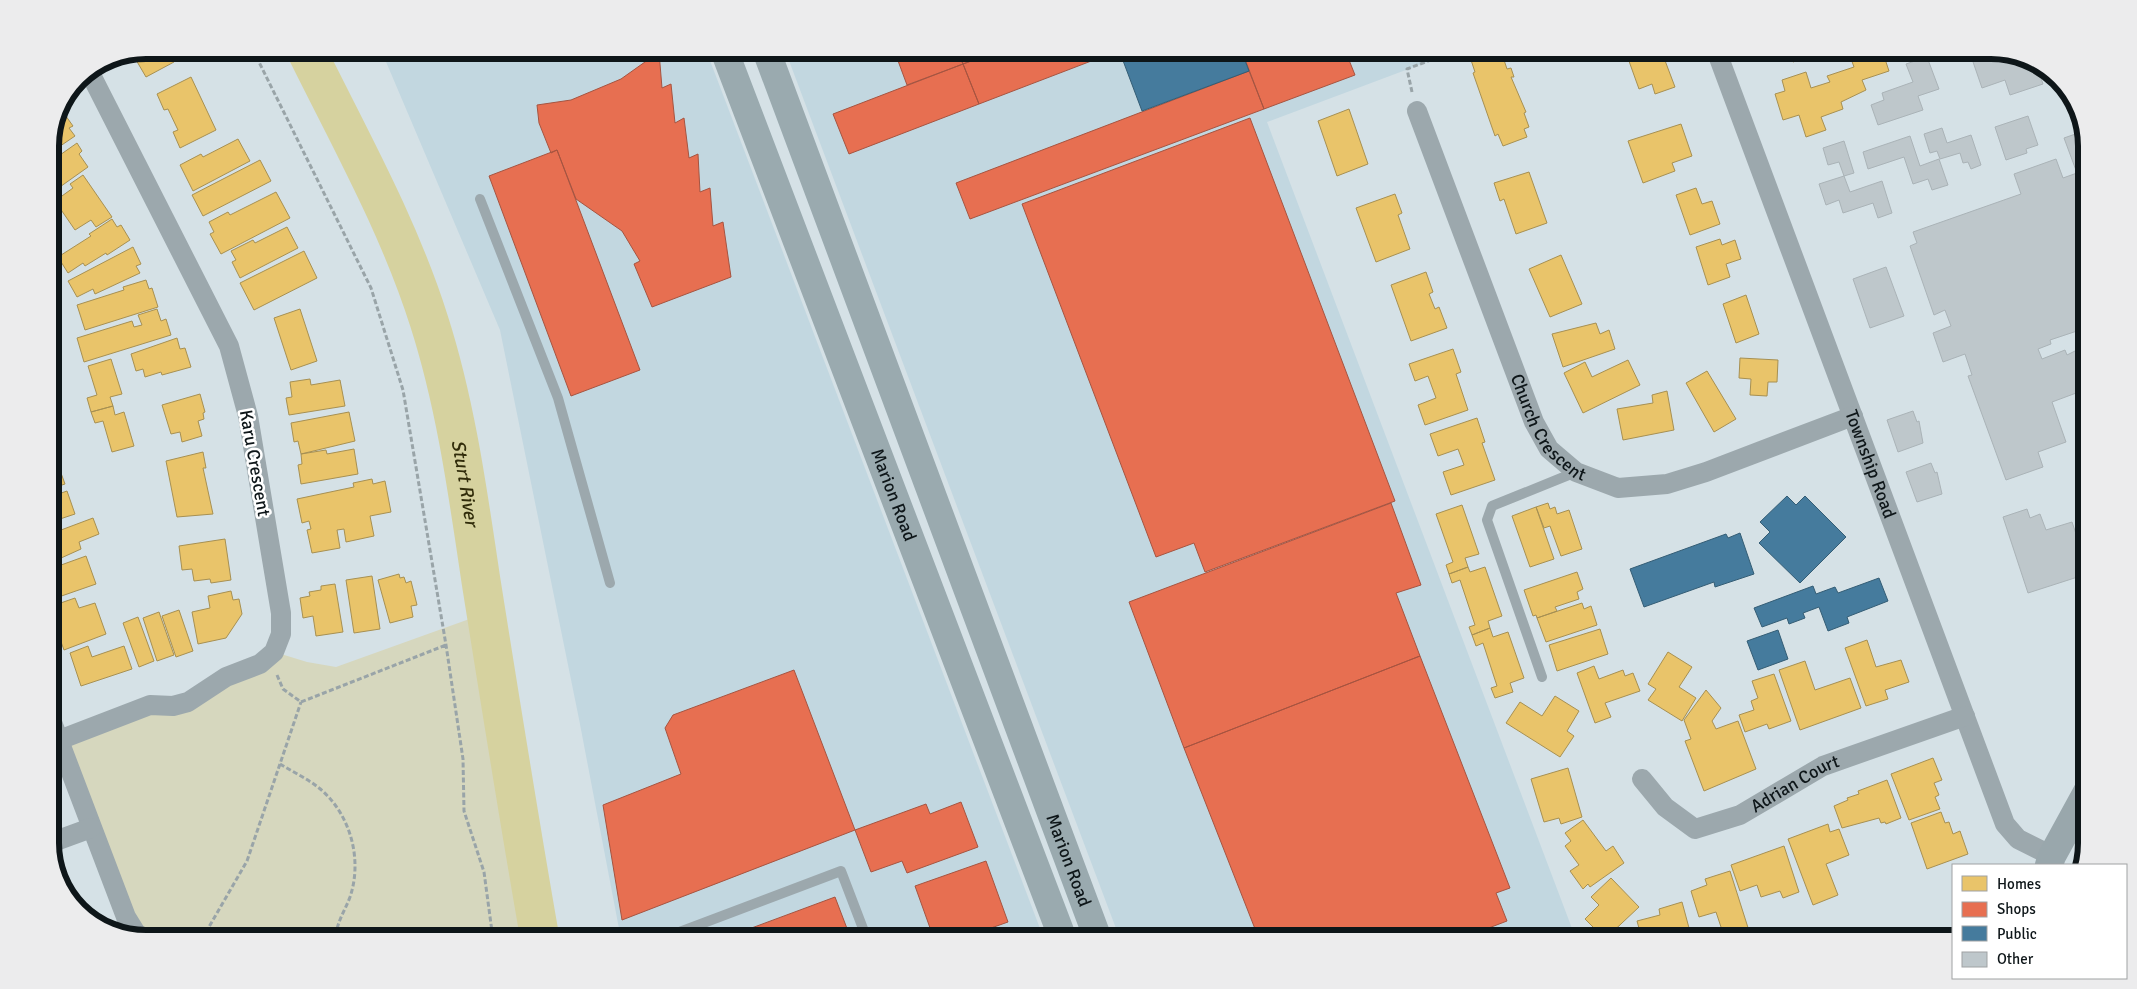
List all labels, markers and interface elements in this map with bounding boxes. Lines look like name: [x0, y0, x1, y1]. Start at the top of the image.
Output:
street label: Church Crescent: [1506, 371, 1589, 486]
street label: Township Road: [1840, 407, 1901, 521]
street label: Karu Crescent: [235, 408, 275, 518]
water label: Sturt River: [446, 438, 484, 531]
street label: Marion Road: [866, 445, 921, 544]
street label: Adrian Court: [1747, 750, 1842, 817]
street label: Marion Road: [1041, 811, 1096, 910]
legend: [1952, 864, 2127, 979]
text: Homes: [1997, 875, 2041, 893]
text: Shops: [1997, 900, 2036, 918]
text: Public: [1997, 925, 2037, 943]
text: Other: [1997, 950, 2034, 968]

